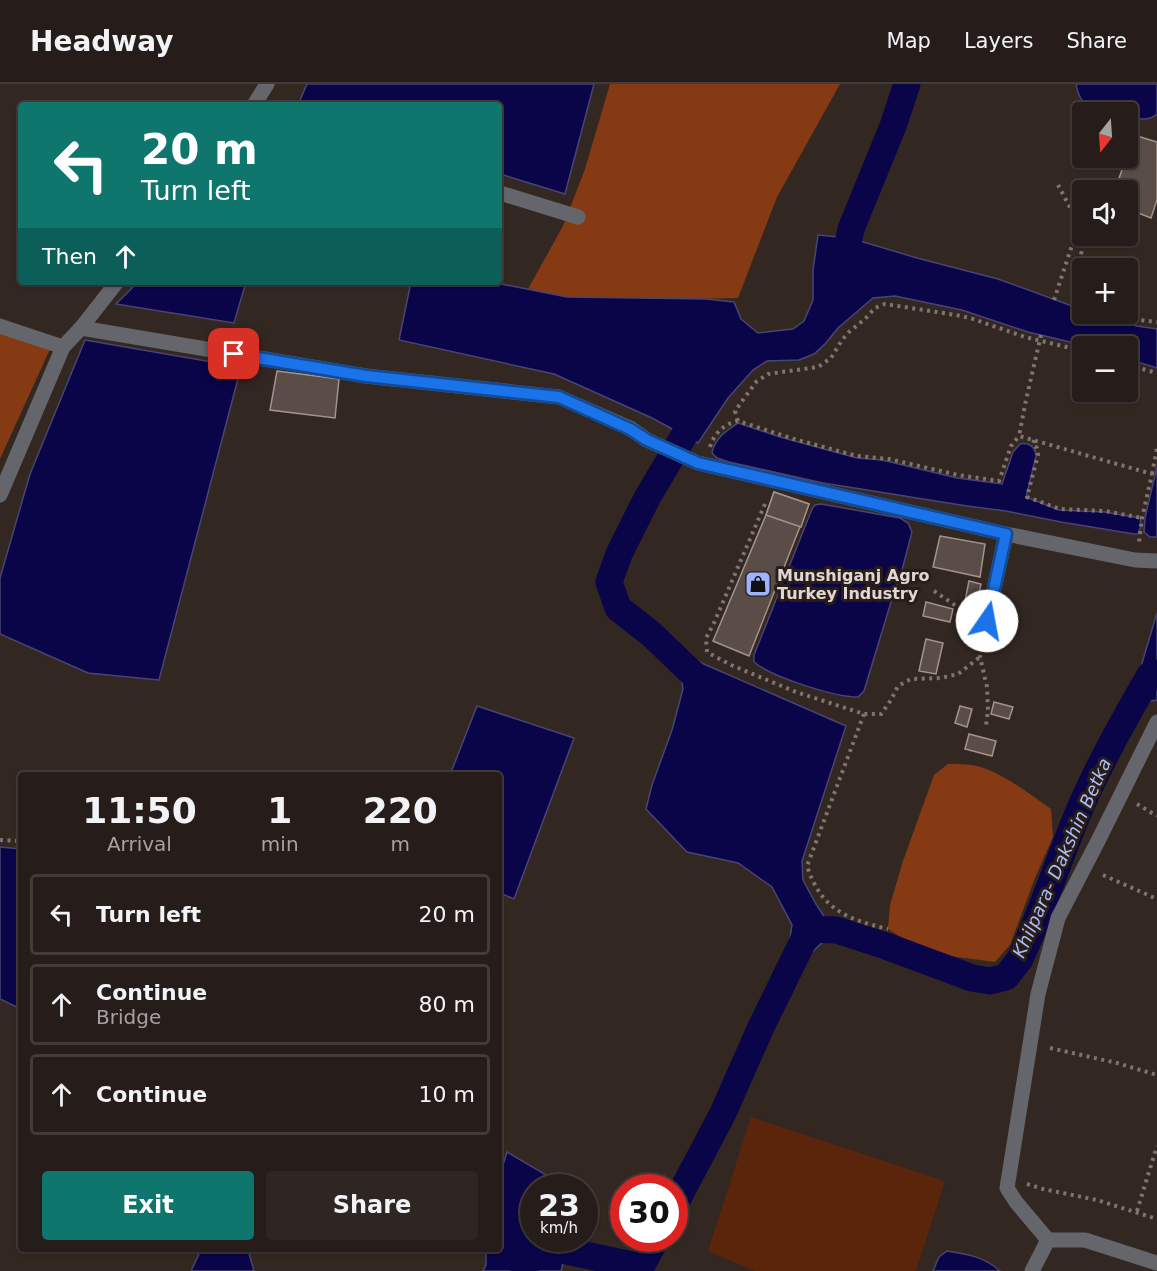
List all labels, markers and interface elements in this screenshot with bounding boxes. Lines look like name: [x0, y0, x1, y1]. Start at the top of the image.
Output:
text: Headway: [30, 25, 174, 58]
text: Map: [887, 29, 931, 53]
text: Layers: [964, 29, 1033, 53]
text: Share: [1066, 29, 1127, 53]
north arrow: [1072, 102, 1138, 168]
map controls: [1072, 102, 1138, 402]
text: 20 m: [141, 125, 258, 174]
icon: left: [42, 126, 120, 204]
text: Turn left: [141, 175, 251, 206]
button: sound: [1072, 180, 1138, 246]
icon: ahead: [109, 240, 142, 273]
text: Then: [42, 244, 97, 269]
button: +: [1072, 258, 1138, 324]
pin: [208, 328, 259, 379]
button: −: [1072, 336, 1138, 402]
icon: arrive: [217, 337, 250, 370]
place label: Munshiganj Agro Turkey Industry: [777, 566, 930, 603]
shop icon: Munshiganj Agro Turkey Industry: [743, 569, 773, 599]
position arrow: [955, 589, 1019, 653]
water label: Khilpara- Dakshin Betka: [1008, 755, 1115, 961]
text: 11:50: [82, 790, 197, 831]
text: 1: [267, 790, 292, 831]
text: 220: [363, 790, 438, 831]
text: Arrival: [107, 832, 172, 856]
text: min: [261, 832, 299, 856]
text: m: [391, 832, 410, 856]
icon: left: [45, 898, 78, 931]
text: Turn left: [96, 902, 201, 927]
text: 20 m: [419, 902, 475, 927]
text: Continue: [96, 980, 207, 1005]
icon: ahead: [45, 988, 78, 1021]
text: 80 m: [419, 992, 475, 1017]
text: Bridge: [96, 1005, 161, 1029]
icon: ahead: [45, 1078, 78, 1111]
text: Continue: [96, 1082, 207, 1107]
text: 10 m: [419, 1082, 475, 1107]
button: Exit: [42, 1171, 254, 1240]
button: Share: [266, 1171, 478, 1240]
speed limit sign: 30: [610, 1174, 688, 1252]
text: 23: [538, 1188, 580, 1223]
text: km/h: [540, 1219, 578, 1237]

